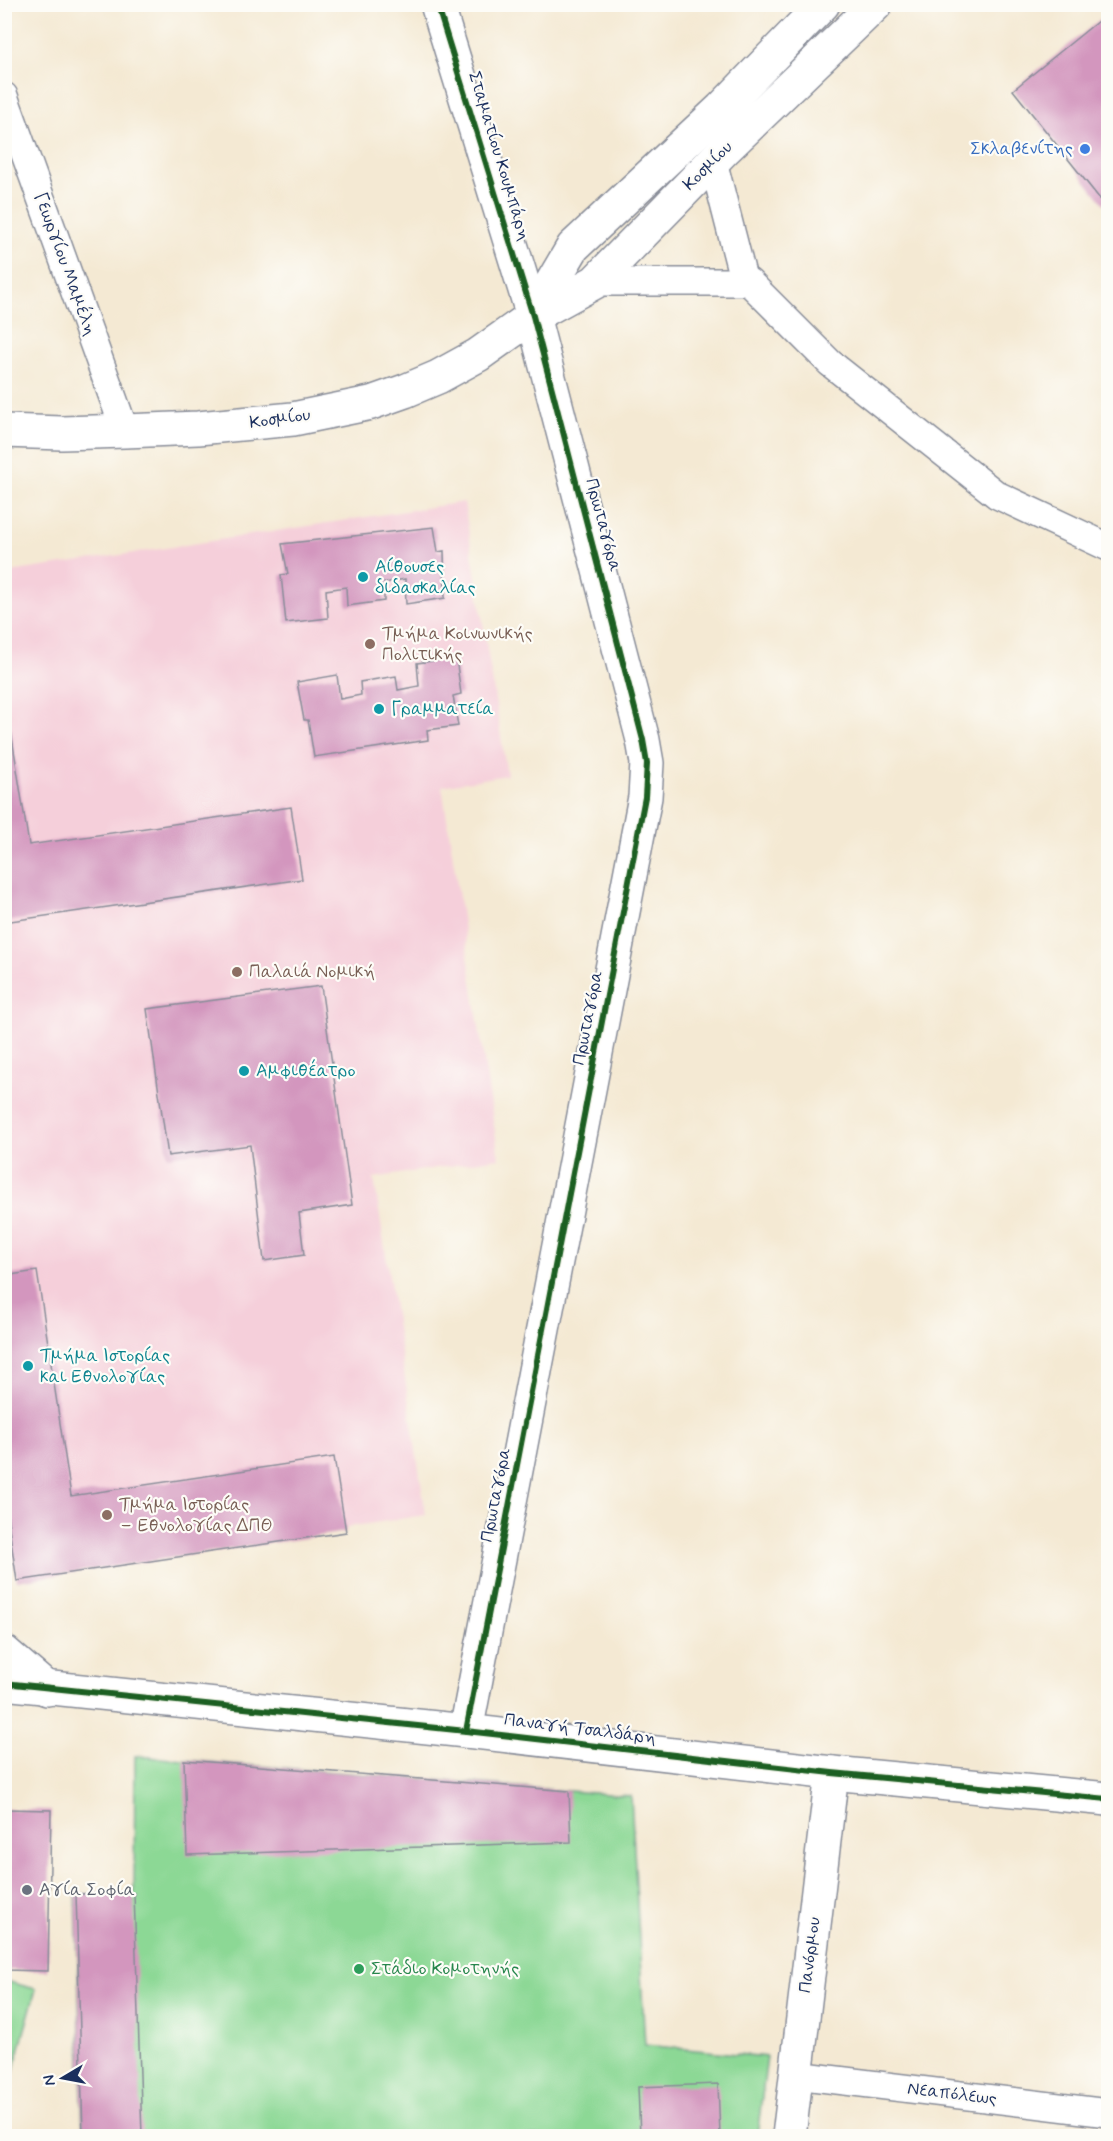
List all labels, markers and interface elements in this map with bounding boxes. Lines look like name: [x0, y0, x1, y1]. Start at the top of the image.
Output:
street label: Σταματίου Κουμπάρη: [462, 69, 536, 243]
street label: Κοσμίου: [678, 136, 738, 196]
place label: Σκλαβενίτης: [970, 137, 1073, 161]
marker: Σκλαβενίτης: [1078, 142, 1092, 156]
street label: Γεωργίου Μαμέλη: [28, 189, 103, 339]
street label: Κοσμίου: [248, 403, 312, 435]
street label: Πρωταγόρα: [579, 475, 627, 575]
place label: Αίθουσες διδασκαλίας: [375, 555, 476, 600]
marker: Αίθουσες διδασκαλίας: [356, 570, 370, 584]
place label: Τμήμα Κοινωνικής Πολιτικής: [382, 622, 533, 667]
marker: Τμήμα Κοινωνικής Πολιτικής: [363, 637, 377, 651]
place label: Γραμματεία: [391, 697, 494, 721]
marker: Γραμματεία: [372, 702, 386, 716]
place label: Παλαιά Νομική: [249, 960, 375, 984]
marker: Παλαιά Νομική: [230, 965, 244, 979]
street label: Πρωταγόρα: [567, 969, 609, 1067]
place label: Αμφιθέατρο: [256, 1058, 356, 1083]
marker: Αμφιθέατρο: [237, 1064, 251, 1078]
place label: Τμήμα Ιστορίας και Εθνολογίας: [40, 1344, 170, 1389]
marker: Τμήμα Ιστορίας και Εθνολογίας: [21, 1359, 35, 1373]
street label: Πρωταγόρα: [475, 1446, 517, 1544]
place label: Τμήμα Ιστορίας – Εθνολογίας ΔΠΘ: [119, 1493, 273, 1538]
marker: Τμήμα Ιστορίας – Εθνολογίας ΔΠΘ: [100, 1508, 114, 1522]
street label: Παναγή Τσαλδάρη: [503, 1708, 657, 1750]
place label: Αγία Σοφία: [39, 1878, 135, 1902]
marker: Αγία Σοφία: [20, 1883, 34, 1897]
street label: Πανόρμου: [793, 1916, 827, 1994]
place label: Στάδιο Κομοτηνής: [371, 1957, 519, 1981]
marker: Στάδιο Κομοτηνής: [352, 1962, 366, 1976]
north arrow: [33, 2048, 93, 2108]
text: N: [38, 2073, 61, 2087]
street label: Νεαπόλεως: [906, 2077, 998, 2111]

